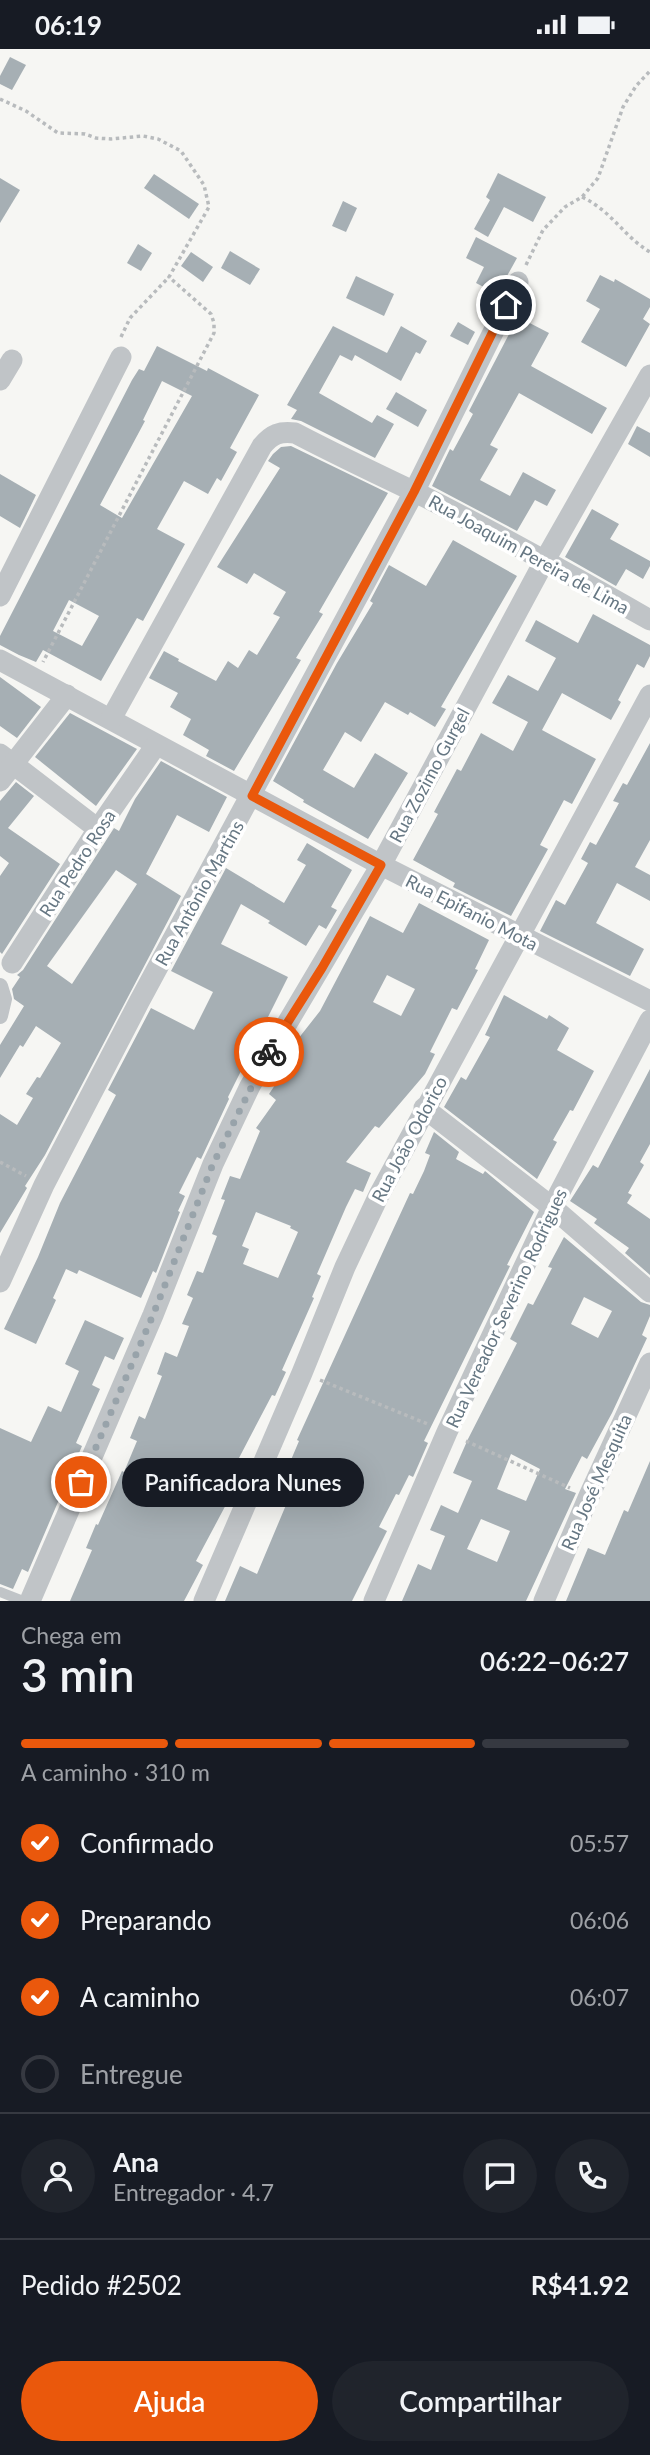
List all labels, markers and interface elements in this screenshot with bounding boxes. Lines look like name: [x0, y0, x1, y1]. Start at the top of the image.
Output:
text: 06:19: [35, 9, 102, 41]
pin: [476, 275, 536, 335]
icon: home: [487, 286, 525, 324]
street label: Rua Joaquim Pereira de Lima: [425, 490, 633, 618]
street label: Rua Zozimo Gurgel: [384, 704, 474, 846]
street label: Rua Pedro Rosa: [34, 805, 120, 921]
street label: Rua Antônio Martins: [150, 816, 248, 969]
street label: Rua Epifanio Mota: [402, 869, 542, 955]
courier: [234, 1017, 304, 1087]
icon: bike: [250, 1033, 288, 1071]
street label: Rua João Odorico: [367, 1072, 451, 1206]
street label: Rua Vereador Severino Rodrigues: [441, 1185, 571, 1431]
street label: Rua José Mesquita: [556, 1410, 636, 1554]
pin: [51, 1452, 111, 1512]
callout: Panificadora Nunes: [123, 1457, 364, 1507]
icon: bag: [62, 1463, 100, 1501]
text: Panificadora Nunes: [144, 1468, 342, 1496]
text: Chega em: [21, 1621, 122, 1649]
text: 06:22–06:27: [480, 1645, 629, 1677]
text: 3 min: [21, 1647, 135, 1702]
text: A caminho · 310 m: [21, 1758, 210, 1786]
icon: check: [21, 1824, 59, 1862]
text: Confirmado: [80, 1827, 214, 1859]
text: 05:57: [570, 1829, 629, 1857]
icon: check: [21, 1901, 59, 1939]
text: Preparando: [80, 1904, 212, 1936]
text: 06:06: [570, 1906, 629, 1934]
icon: check: [21, 1978, 59, 2016]
text: A caminho: [80, 1981, 200, 2013]
text: 06:07: [570, 1983, 629, 2011]
text: Entregue: [80, 2058, 183, 2090]
button: person: [21, 2139, 95, 2213]
button: chat: [463, 2139, 537, 2213]
button: phone: [555, 2139, 629, 2213]
text: Ana: [113, 2146, 159, 2178]
text: Entregador · 4.7: [113, 2178, 274, 2206]
text: Pedido #2502: [21, 2269, 182, 2301]
text: R$41.92: [531, 2269, 629, 2301]
button: Ajuda: [21, 2361, 318, 2441]
button: Compartilhar: [332, 2361, 629, 2441]

